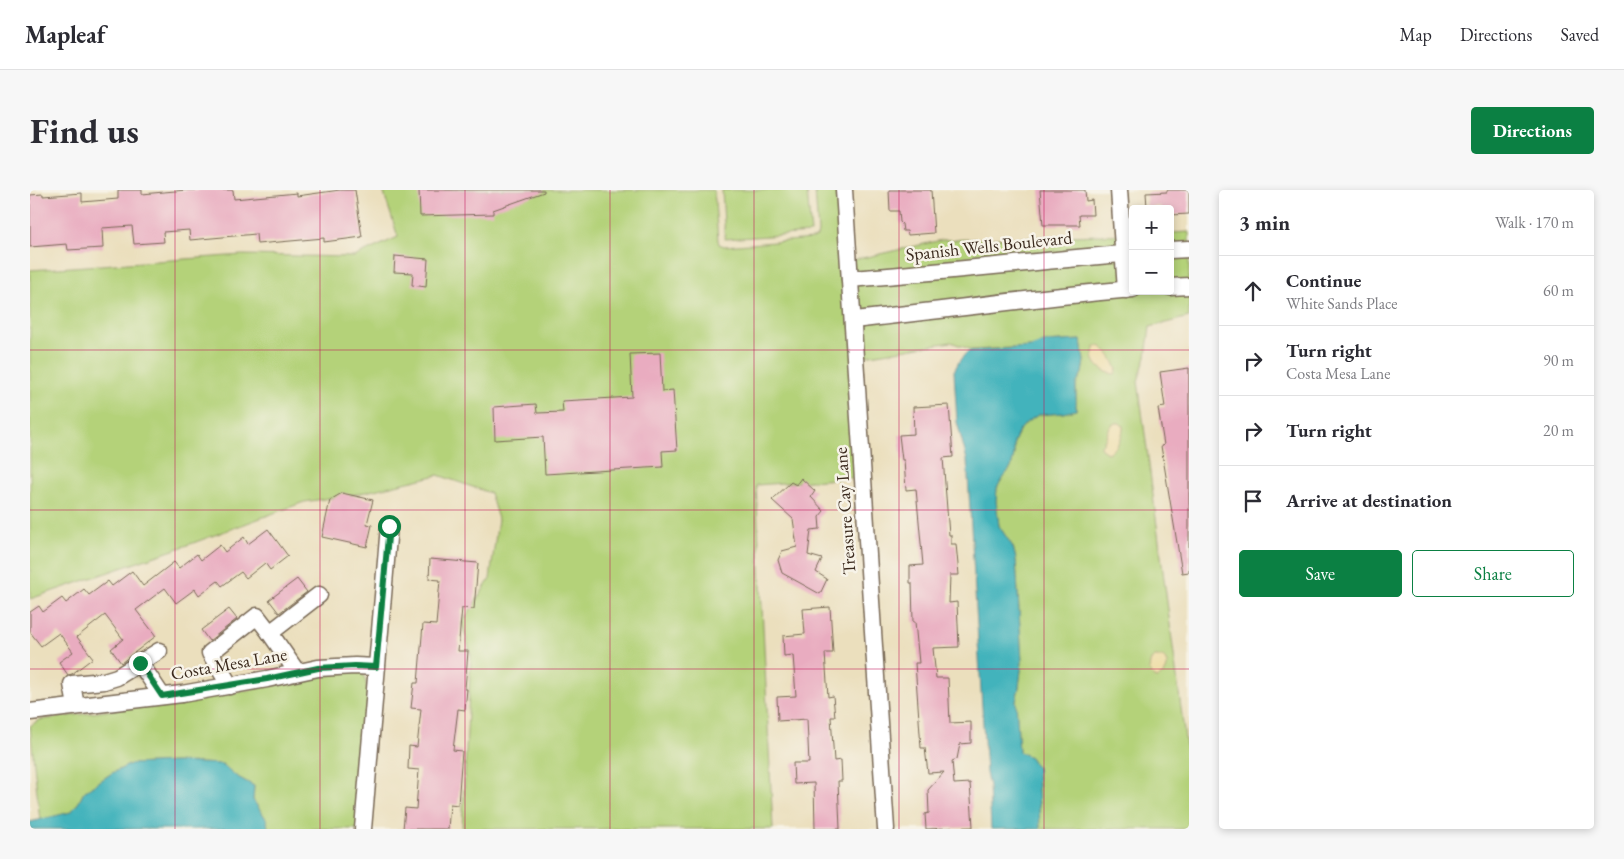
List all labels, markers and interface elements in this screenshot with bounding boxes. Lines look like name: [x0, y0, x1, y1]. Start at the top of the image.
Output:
text: Mapleaf: [25, 19, 106, 50]
text: Map: [1400, 23, 1432, 46]
text: Directions: [1460, 23, 1532, 46]
text: Saved: [1560, 23, 1599, 46]
button: Directions: [1471, 107, 1594, 154]
text: Find us: [30, 108, 139, 153]
map controls: [1129, 205, 1174, 295]
button: +: [1129, 205, 1174, 250]
text: 3 min: [1239, 209, 1290, 236]
text: Walk · 170 m: [1495, 212, 1574, 233]
street label: Spanish Wells Boulevard: [905, 225, 1074, 266]
button: −: [1129, 250, 1174, 295]
text: Continue: [1286, 268, 1361, 293]
icon: ahead: [1239, 277, 1267, 305]
text: 60 m: [1543, 280, 1574, 301]
text: White Sands Place: [1286, 293, 1398, 314]
text: Turn right: [1286, 338, 1372, 363]
icon: right: [1239, 347, 1267, 375]
text: 90 m: [1543, 350, 1574, 371]
text: Costa Mesa Lane: [1286, 363, 1391, 384]
icon: right: [1239, 417, 1267, 445]
text: Turn right: [1286, 418, 1372, 443]
text: 20 m: [1543, 420, 1574, 441]
street label: Treasure Cay Lane: [829, 446, 860, 576]
icon: arrive: [1239, 487, 1267, 515]
text: Arrive at destination: [1286, 488, 1452, 513]
route start: [378, 515, 401, 538]
button: Save: [1239, 550, 1402, 597]
button: Share: [1412, 550, 1574, 597]
street label: Costa Mesa Lane: [169, 642, 289, 685]
route end: [129, 652, 152, 675]

